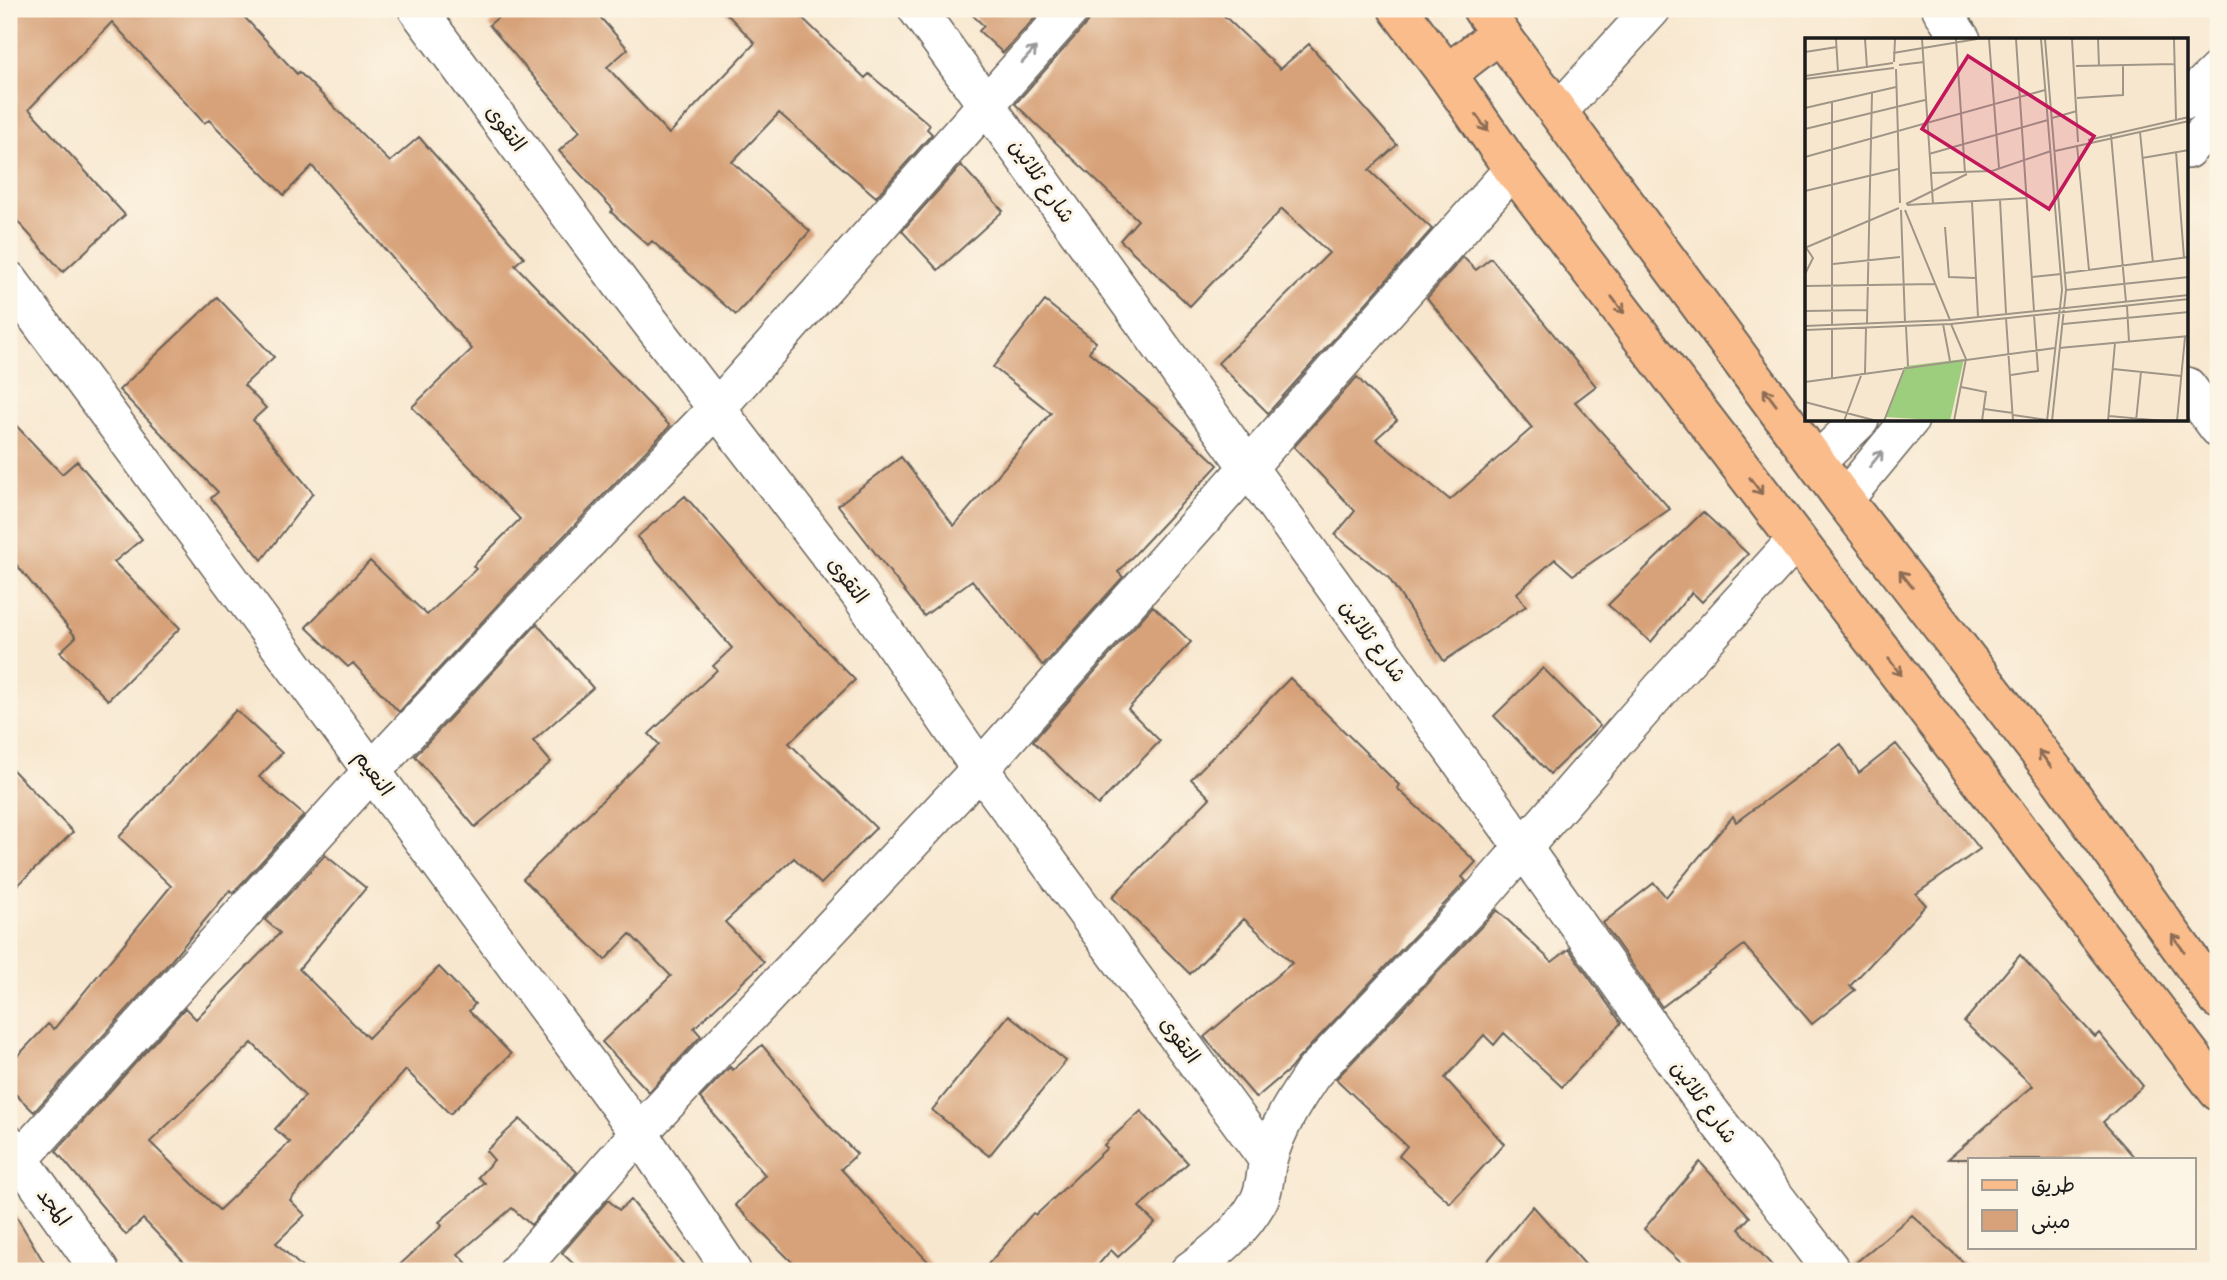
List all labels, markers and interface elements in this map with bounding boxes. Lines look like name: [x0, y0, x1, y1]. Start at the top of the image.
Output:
inset map: [1805, 38, 2188, 422]
one-way arrow: [1020, 47, 1036, 65]
street label: التقوى: [480, 100, 531, 157]
one-way arrow: [1475, 113, 1489, 132]
street label: شارع ثلاثين: [1002, 134, 1080, 229]
one-way arrow: [1610, 296, 1625, 314]
one-way arrow: [1762, 388, 1777, 407]
one-way arrow: [1869, 451, 1884, 469]
one-way arrow: [1749, 476, 1764, 495]
street label: التقوى: [822, 552, 873, 609]
one-way arrow: [1898, 571, 1913, 589]
street label: شارع ثلاثين: [1332, 595, 1411, 689]
one-way arrow: [1887, 657, 1902, 675]
street label: النعيم: [346, 745, 399, 803]
one-way arrow: [2037, 751, 2052, 769]
one-way arrow: [2171, 934, 2186, 953]
street label: التقوى: [1154, 1012, 1205, 1069]
street label: شارع ثلاثين: [1663, 1056, 1742, 1150]
legend: [1968, 1158, 2196, 1248]
text: طريق: [2031, 1173, 2075, 1198]
street label: المجد: [31, 1183, 76, 1231]
text: مبنى: [2031, 1209, 2070, 1235]

